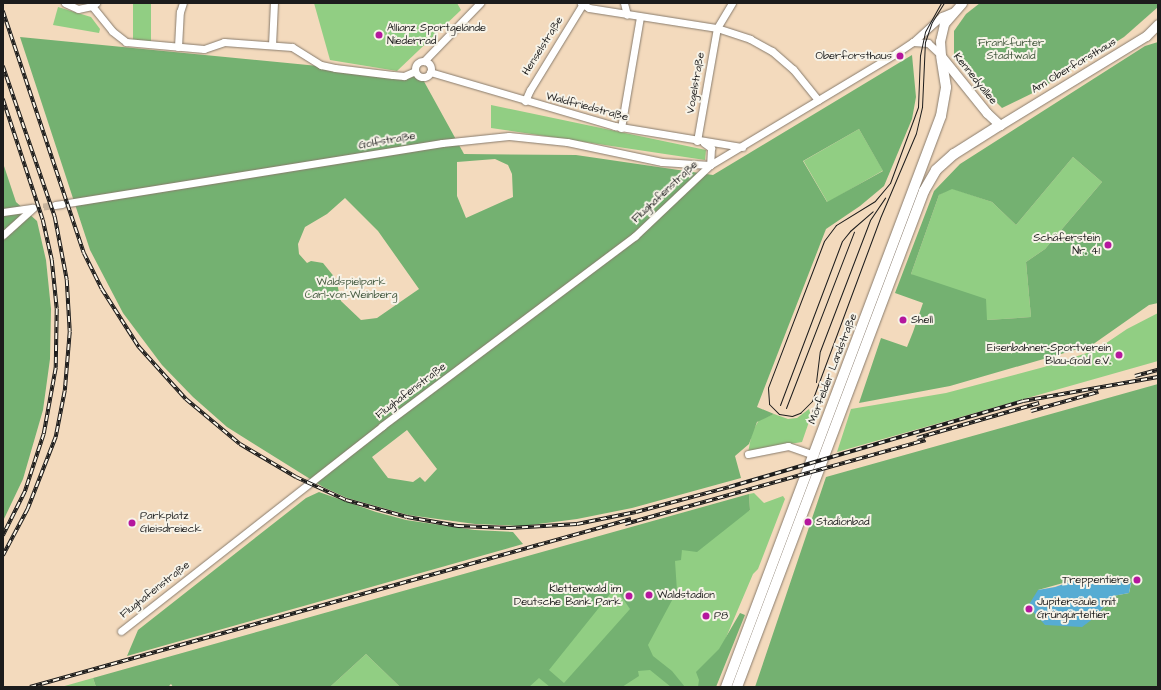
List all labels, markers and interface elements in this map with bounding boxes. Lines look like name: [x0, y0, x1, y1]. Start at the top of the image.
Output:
street label: Henselstraße: [520, 14, 566, 78]
place label: Allianz Sportgelände Niederrad: [387, 22, 486, 48]
marker: Allianz Sportgelände Niederrad: [374, 30, 384, 40]
street label: Am Oberforsthaus: [1029, 35, 1119, 97]
park label: Frankfurter Stadtwald: [978, 37, 1044, 63]
place label: Oberforsthaus: [816, 49, 892, 63]
street label: Vogelstraße: [684, 51, 708, 115]
marker: Oberforsthaus: [895, 51, 905, 61]
street label: Kennedyallee: [950, 51, 1000, 107]
street label: Waldfriedstraße: [544, 90, 630, 124]
street label: Golfstraße: [358, 130, 416, 152]
street label: Flughafenstraße: [629, 158, 701, 226]
place label: Schäferstein Nr. 41: [1033, 232, 1100, 258]
marker: Schäferstein Nr. 41: [1103, 240, 1113, 250]
park label: Waldspielpark Carl-von-Weinberg: [305, 276, 397, 302]
street label: Mörfelder Landstraße: [806, 312, 860, 426]
place label: Shell: [911, 313, 933, 327]
marker: Shell: [898, 315, 908, 325]
place label: Eisenbahner-Sportverein Blau-Gold e.V.: [987, 342, 1111, 368]
marker: Eisenbahner-Sportverein Blau-Gold e.V.: [1114, 350, 1124, 360]
street label: Flughafenstraße: [373, 360, 449, 422]
place label: Parkplatz Gleisdreieck: [140, 510, 201, 536]
place label: Stadionbad: [816, 515, 870, 529]
marker: Stadionbad: [803, 517, 813, 527]
marker: Parkplatz Gleisdreieck: [127, 518, 137, 528]
street label: Flughafenstraße: [117, 559, 193, 621]
place label: Treppentiere: [1062, 573, 1129, 587]
marker: Treppentiere: [1132, 575, 1142, 585]
place label: Kletterwald im Deutsche Bank Park: [514, 583, 621, 609]
place label: Waldstadion: [657, 588, 715, 602]
marker: Waldstadion: [644, 590, 654, 600]
marker: Kletterwald im Deutsche Bank Park: [624, 591, 634, 601]
place label: Jupitersäule mit Grüngürteltier: [1037, 596, 1116, 622]
marker: Jupitersäule mit Grüngürteltier: [1024, 604, 1034, 614]
place label: P8: [714, 609, 728, 623]
marker: P8: [701, 611, 711, 621]

